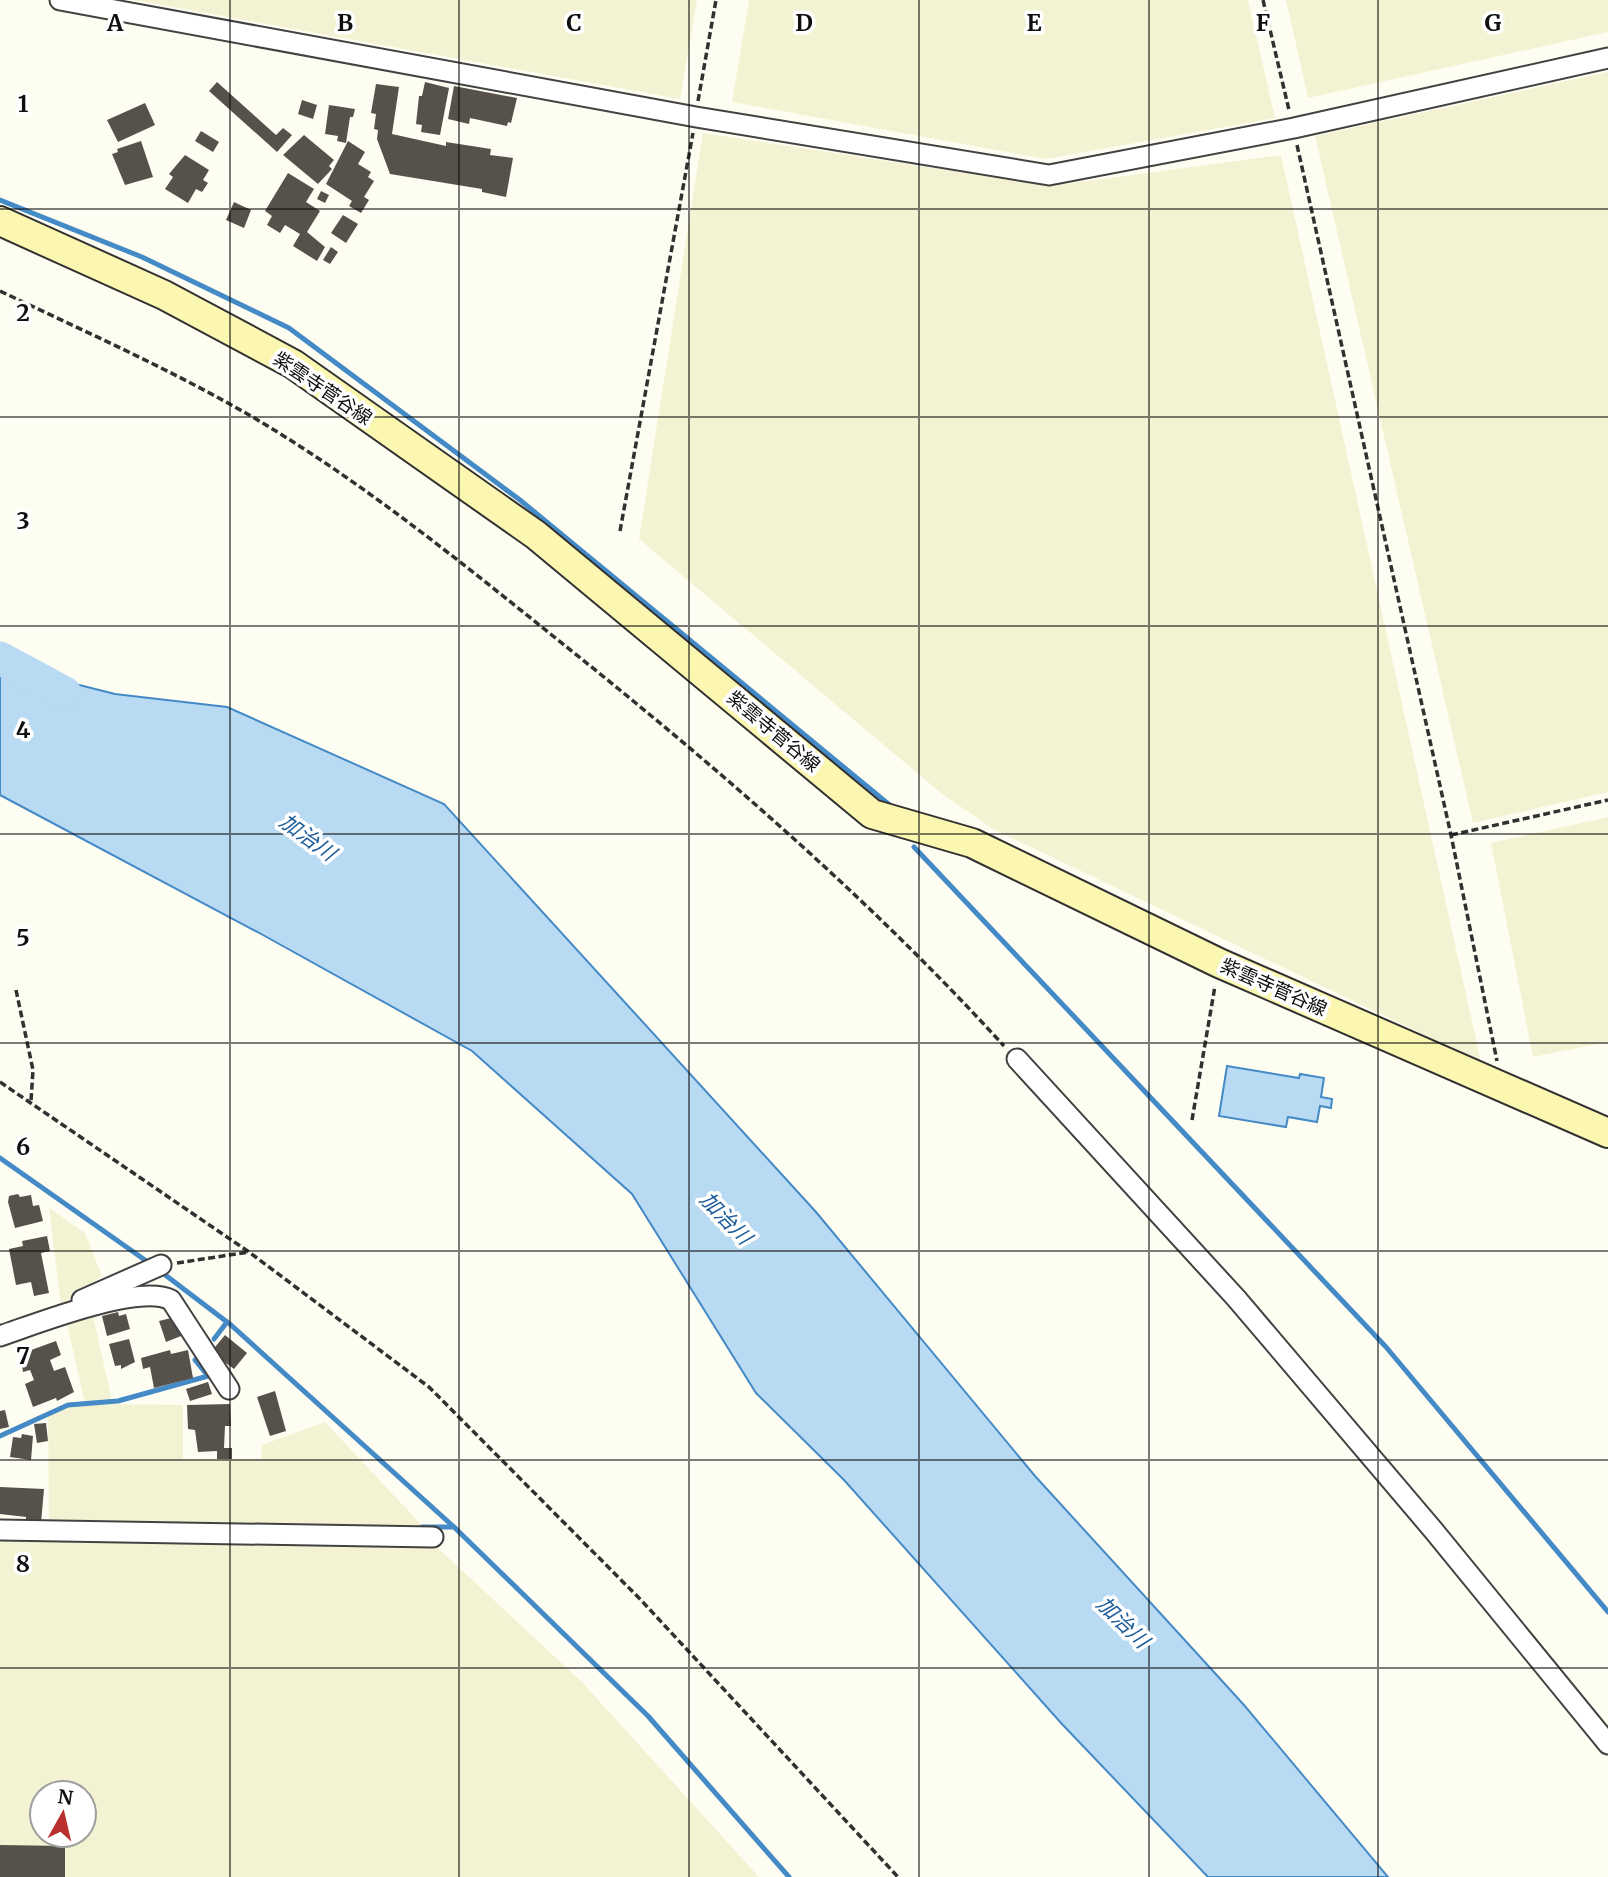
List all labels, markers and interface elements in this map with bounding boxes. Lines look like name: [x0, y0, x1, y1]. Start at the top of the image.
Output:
text: A: [106, 8, 124, 37]
text: B: [337, 8, 353, 37]
text: C: [566, 8, 582, 37]
text: D: [795, 8, 813, 37]
text: E: [1026, 8, 1042, 37]
text: F: [1256, 8, 1270, 37]
text: G: [1485, 8, 1502, 37]
text: 1: [18, 89, 29, 118]
text: 2: [16, 298, 30, 327]
street label: 紫雲寺菅谷線: [269, 346, 377, 430]
text: 3: [16, 506, 30, 535]
street label: 紫雲寺菅谷線: [723, 685, 825, 777]
text: 4: [16, 715, 31, 744]
water label: 加治川: [275, 808, 343, 868]
text: 5: [16, 923, 30, 952]
street label: 紫雲寺菅谷線: [1217, 953, 1331, 1021]
text: 6: [16, 1132, 30, 1161]
water label: 加治川: [694, 1186, 759, 1251]
text: 7: [16, 1341, 30, 1370]
text: 8: [16, 1549, 30, 1578]
water label: 加治川: [1091, 1590, 1156, 1655]
north arrow: [28, 1779, 98, 1849]
text: N: [56, 1784, 74, 1810]

